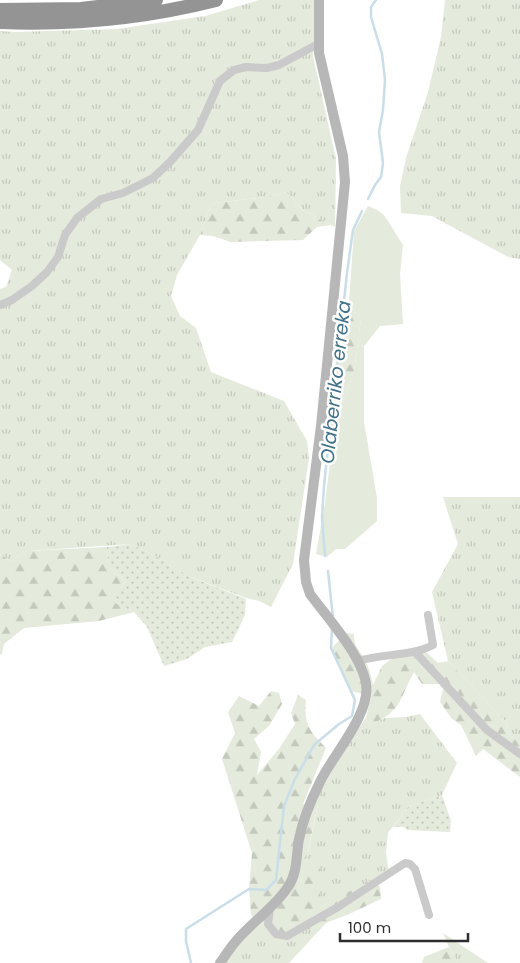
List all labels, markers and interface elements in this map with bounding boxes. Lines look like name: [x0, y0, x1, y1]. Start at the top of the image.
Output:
water label: Olaberriko erreka: [314, 299, 358, 465]
scale bar: [340, 910, 468, 942]
text: 100 m: [348, 917, 391, 938]

